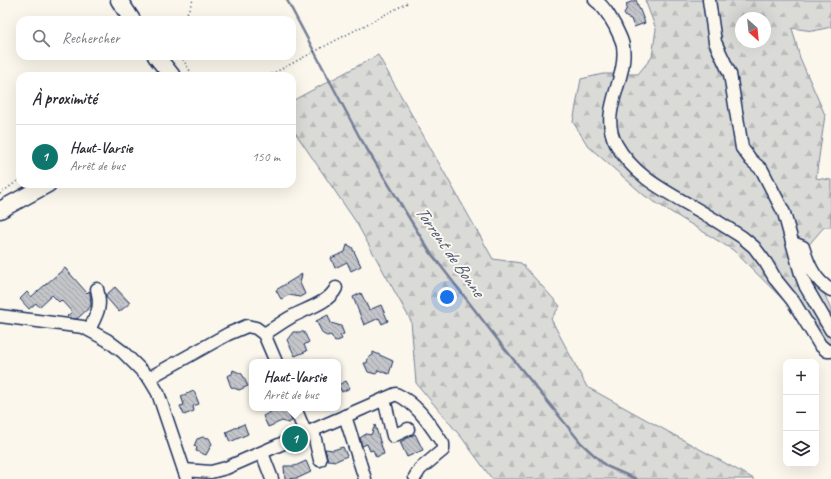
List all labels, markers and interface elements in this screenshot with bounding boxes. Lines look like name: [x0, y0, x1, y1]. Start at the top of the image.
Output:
north arrow: [735, 12, 771, 48]
search box: [16, 16, 296, 60]
icon: search: [30, 27, 52, 49]
text: Rechercher: [62, 29, 120, 48]
text: À proximité: [32, 88, 97, 109]
text: Haut-Varsie: [70, 139, 133, 158]
text: 1: [42, 149, 48, 165]
text: 150 m: [252, 149, 280, 165]
text: Arrêt de bus: [70, 158, 125, 174]
water label: Torrent de Bonne: [411, 202, 491, 303]
your location: [437, 287, 457, 307]
popup: [249, 359, 341, 411]
map controls: [783, 359, 819, 467]
button: +: [783, 359, 819, 395]
text: Haut-Varsie: [264, 368, 326, 387]
text: Arrêt de bus: [264, 387, 319, 403]
button: −: [783, 395, 819, 431]
pin: 1: [282, 424, 308, 454]
button: layers: [783, 431, 819, 467]

